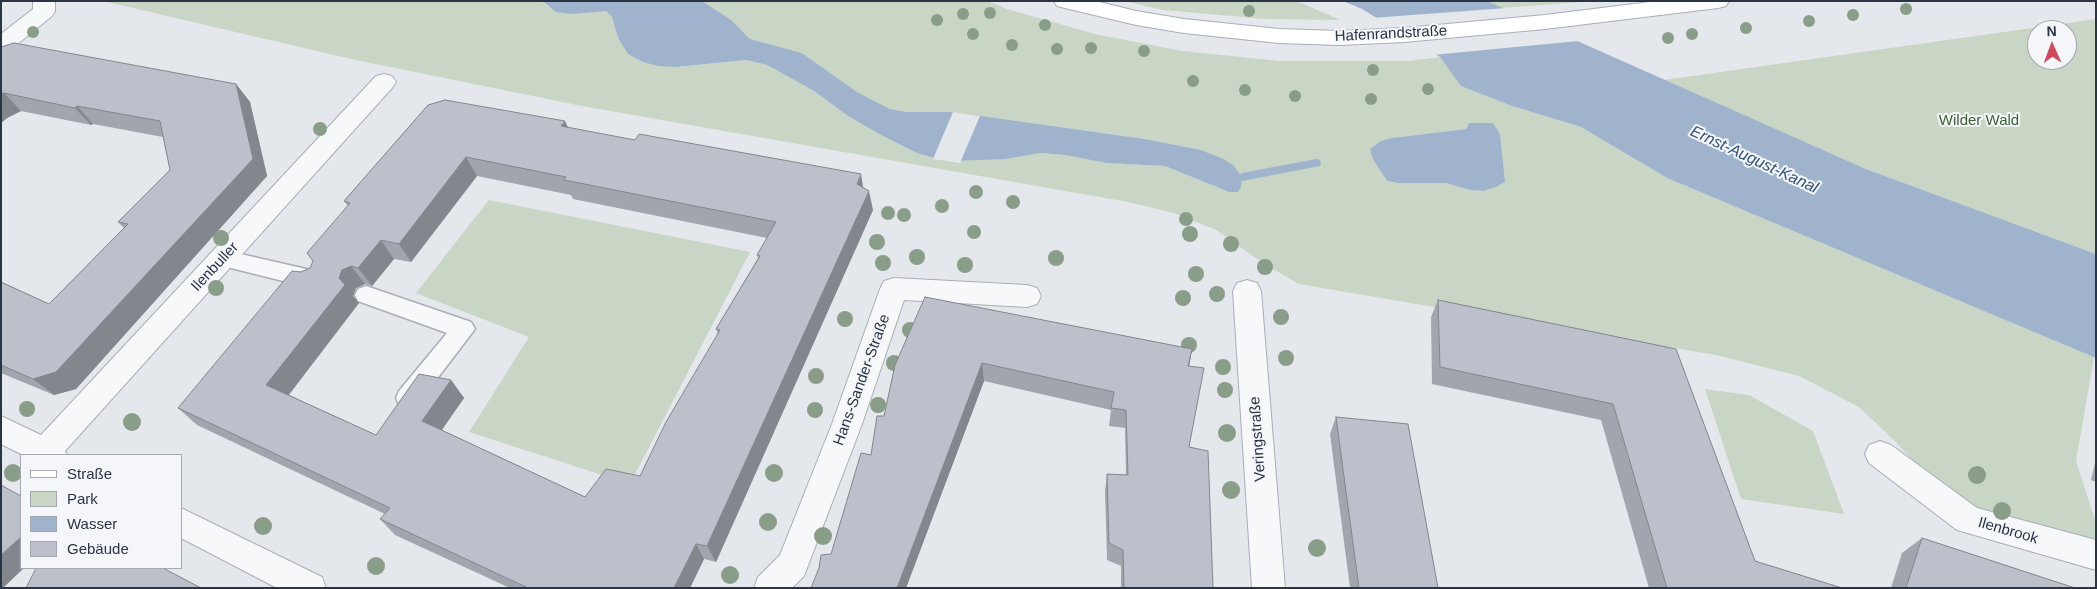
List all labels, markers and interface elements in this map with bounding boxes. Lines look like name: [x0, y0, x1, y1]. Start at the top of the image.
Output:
north arrow: [2027, 20, 2077, 70]
street label: Hafenrandstraße: [1334, 22, 1448, 46]
text: N: [2046, 23, 2057, 39]
park label: Wilder Wald: [1939, 112, 2019, 130]
water label: Ernst-August-Kanal: [1687, 122, 1821, 198]
street label: Ilenbuller: [188, 239, 242, 295]
street label: Hans-Sander-Straße: [830, 312, 894, 448]
street label: Veringstraße: [1246, 396, 1270, 482]
legend: [20, 454, 182, 569]
text: Straße: [67, 465, 112, 482]
text: Park: [67, 490, 98, 507]
street label: Ilenbrook: [1976, 514, 2040, 548]
text: Wasser: [67, 515, 117, 532]
text: Gebäude: [67, 540, 129, 557]

